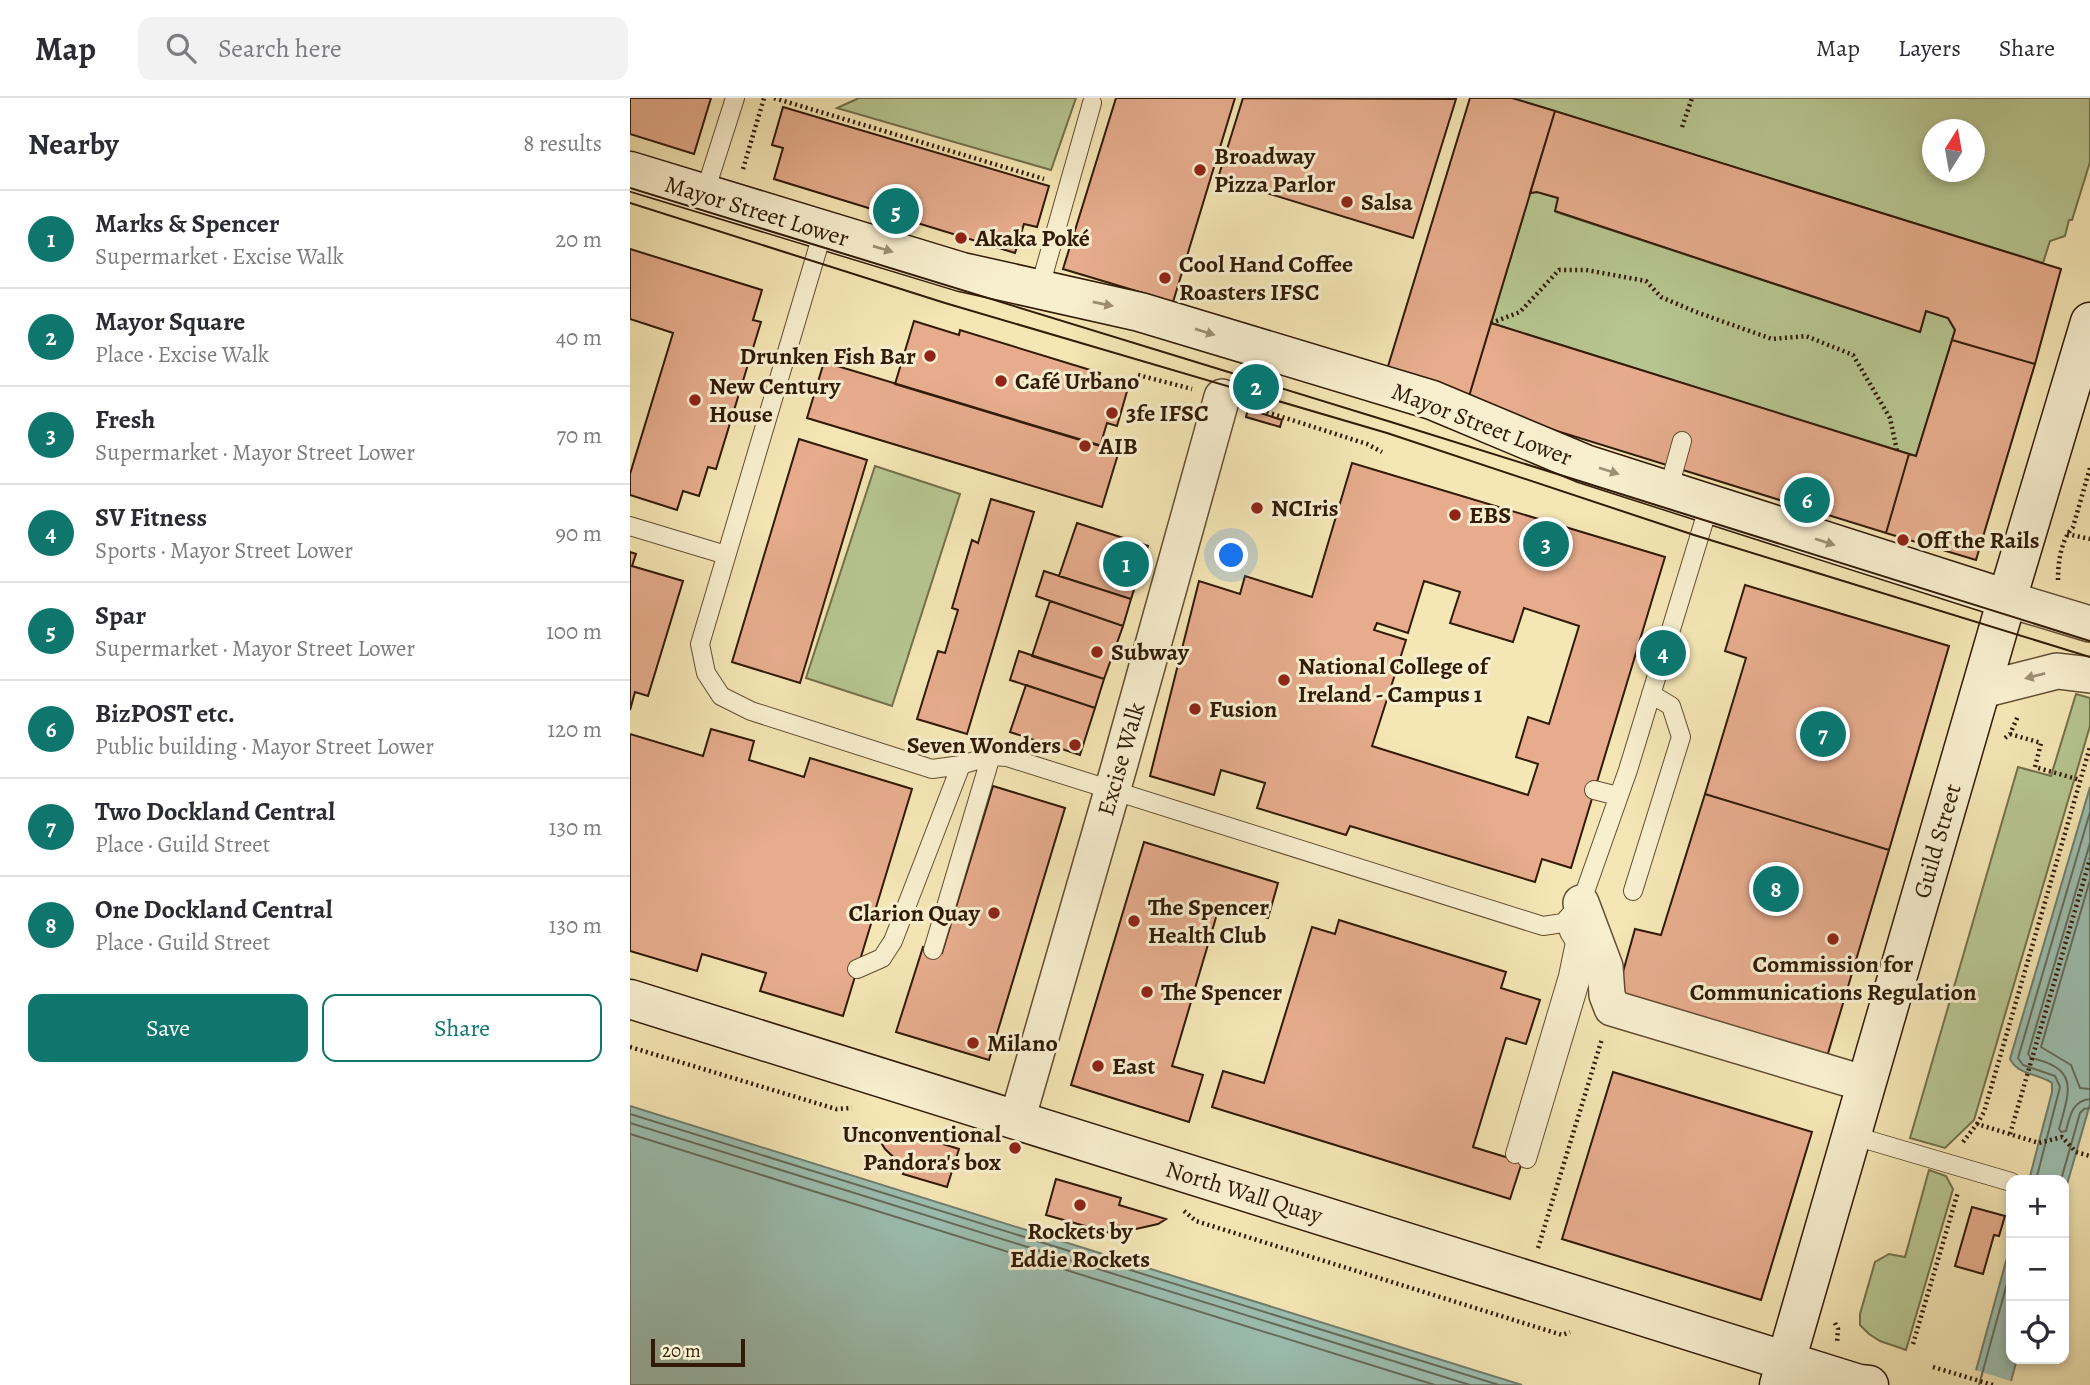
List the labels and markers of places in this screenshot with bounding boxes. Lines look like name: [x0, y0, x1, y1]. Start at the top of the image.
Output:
place label: Broadway Pizza Parlor: [1214, 140, 1336, 200]
marker: Broadway Pizza Parlor: [1192, 162, 1208, 178]
pin: 5: [873, 185, 919, 237]
place label: Salsa: [1361, 186, 1413, 218]
marker: Salsa: [1339, 194, 1355, 210]
place label: Akaka Poké: [974, 222, 1090, 254]
marker: Akaka Poké: [953, 230, 969, 246]
place label: Cool Hand Coffee Roasters IFSC: [1179, 248, 1353, 308]
marker: Cool Hand Coffee Roasters IFSC: [1157, 270, 1173, 286]
place label: Drunken Fish Bar: [739, 340, 916, 372]
marker: Drunken Fish Bar: [922, 348, 938, 364]
pin: 2: [1233, 361, 1279, 413]
place label: Café Urbano: [1015, 365, 1139, 397]
place label: New Century House: [709, 370, 841, 430]
marker: Café Urbano: [993, 373, 1009, 389]
marker: New Century House: [687, 392, 703, 408]
place label: 3fe IFSC: [1126, 397, 1209, 429]
marker: 3fe IFSC: [1104, 405, 1120, 421]
place label: AIB: [1098, 430, 1138, 462]
marker: AIB: [1077, 438, 1093, 454]
pin: 6: [1784, 474, 1830, 526]
place label: NCIris: [1271, 492, 1339, 524]
place label: EBS: [1469, 499, 1511, 531]
marker: NCIris: [1249, 500, 1265, 516]
marker: EBS: [1447, 507, 1463, 523]
pin: 3: [1523, 518, 1569, 570]
place label: Off the Rails: [1917, 524, 2039, 556]
marker: Off the Rails: [1895, 532, 1911, 548]
pin: 1: [1103, 538, 1149, 590]
pin: 4: [1640, 627, 1686, 679]
place label: Subway: [1111, 636, 1190, 668]
marker: Subway: [1089, 644, 1105, 660]
place label: National College of Ireland - Campus 1: [1298, 650, 1492, 710]
marker: National College of Ireland - Campus 1: [1276, 672, 1292, 688]
place label: Fusion: [1209, 693, 1278, 725]
marker: Fusion: [1187, 701, 1203, 717]
pin: 7: [1800, 708, 1846, 760]
place label: Seven Wonders: [907, 729, 1061, 761]
marker: Seven Wonders: [1067, 737, 1083, 753]
pin: 8: [1753, 863, 1799, 915]
place label: The Spencer Health Club: [1148, 891, 1269, 951]
place label: Clarion Quay: [848, 897, 981, 929]
marker: Clarion Quay: [986, 905, 1002, 921]
marker: The Spencer Health Club: [1126, 913, 1142, 929]
marker: Commission for Communications Regulation: [1825, 931, 1841, 947]
place label: Commission for Communications Regulation: [1690, 948, 1977, 1008]
place label: The Spencer: [1161, 976, 1282, 1008]
marker: The Spencer: [1139, 984, 1155, 1000]
place label: Milano: [987, 1027, 1058, 1059]
marker: Milano: [965, 1035, 981, 1051]
place label: East: [1112, 1050, 1155, 1082]
marker: East: [1090, 1058, 1106, 1074]
place label: Unconventional Pandora's box: [842, 1118, 1002, 1178]
marker: Unconventional Pandora's box: [1007, 1140, 1023, 1156]
marker: Rockets by Eddie Rockets: [1072, 1197, 1088, 1213]
place label: Rockets by Eddie Rockets: [1010, 1215, 1150, 1275]

